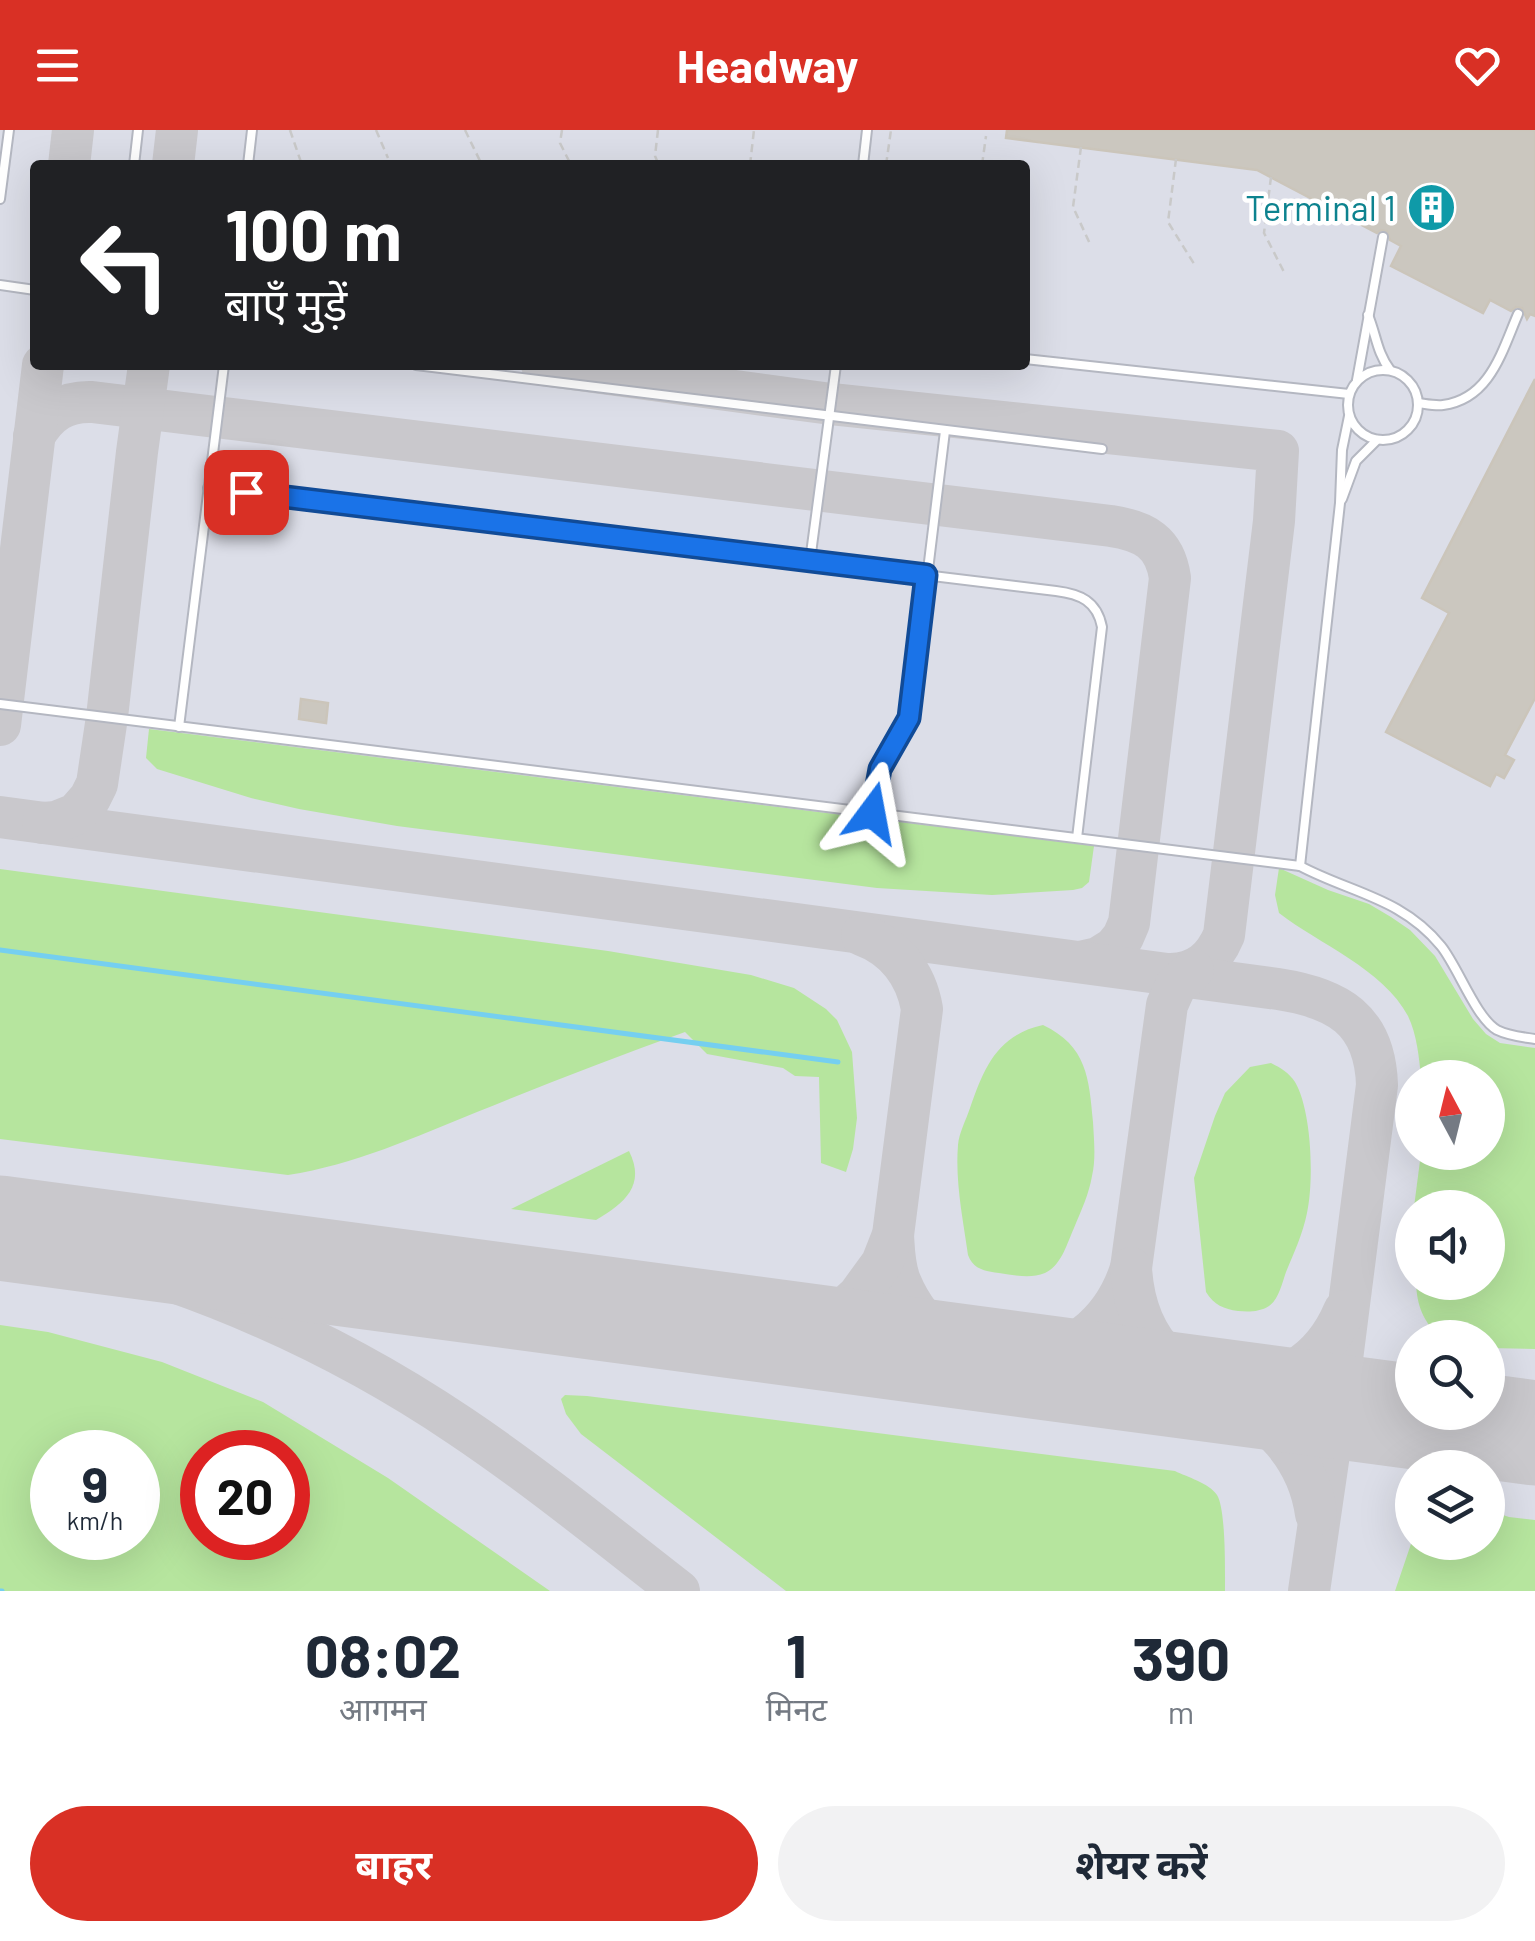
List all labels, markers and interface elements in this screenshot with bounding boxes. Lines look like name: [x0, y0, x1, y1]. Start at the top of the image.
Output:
icon: menu: [30, 38, 85, 93]
text: Headway: [677, 38, 858, 92]
icon: heart: [1450, 38, 1505, 93]
building icon: Terminal 1: [1405, 181, 1457, 233]
place label: Terminal 1: [1245, 186, 1396, 228]
text: 100 m: [225, 191, 402, 275]
icon: left: [60, 200, 190, 330]
text: बाएँ मुड़ें: [225, 276, 347, 330]
pin: [204, 450, 289, 535]
icon: arrive: [219, 465, 274, 520]
position arrow: [820, 761, 924, 865]
north arrow: [1395, 1060, 1505, 1170]
map controls: [1395, 1060, 1505, 1560]
button: sound: [1395, 1190, 1505, 1300]
button: search: [1395, 1320, 1505, 1430]
speed limit sign: 20: [180, 1430, 310, 1560]
button: layers: [1395, 1450, 1505, 1560]
text: 9: [82, 1453, 108, 1513]
text: km/h: [67, 1505, 123, 1535]
text: 08:02: [305, 1618, 461, 1690]
text: 1: [786, 1618, 807, 1690]
text: 390: [1132, 1621, 1230, 1693]
text: आगमन: [339, 1689, 427, 1727]
text: मिनट: [766, 1689, 827, 1727]
text: m: [1168, 1692, 1194, 1730]
button: बाहर: [30, 1806, 758, 1921]
button: शेयर करें: [778, 1806, 1505, 1921]

